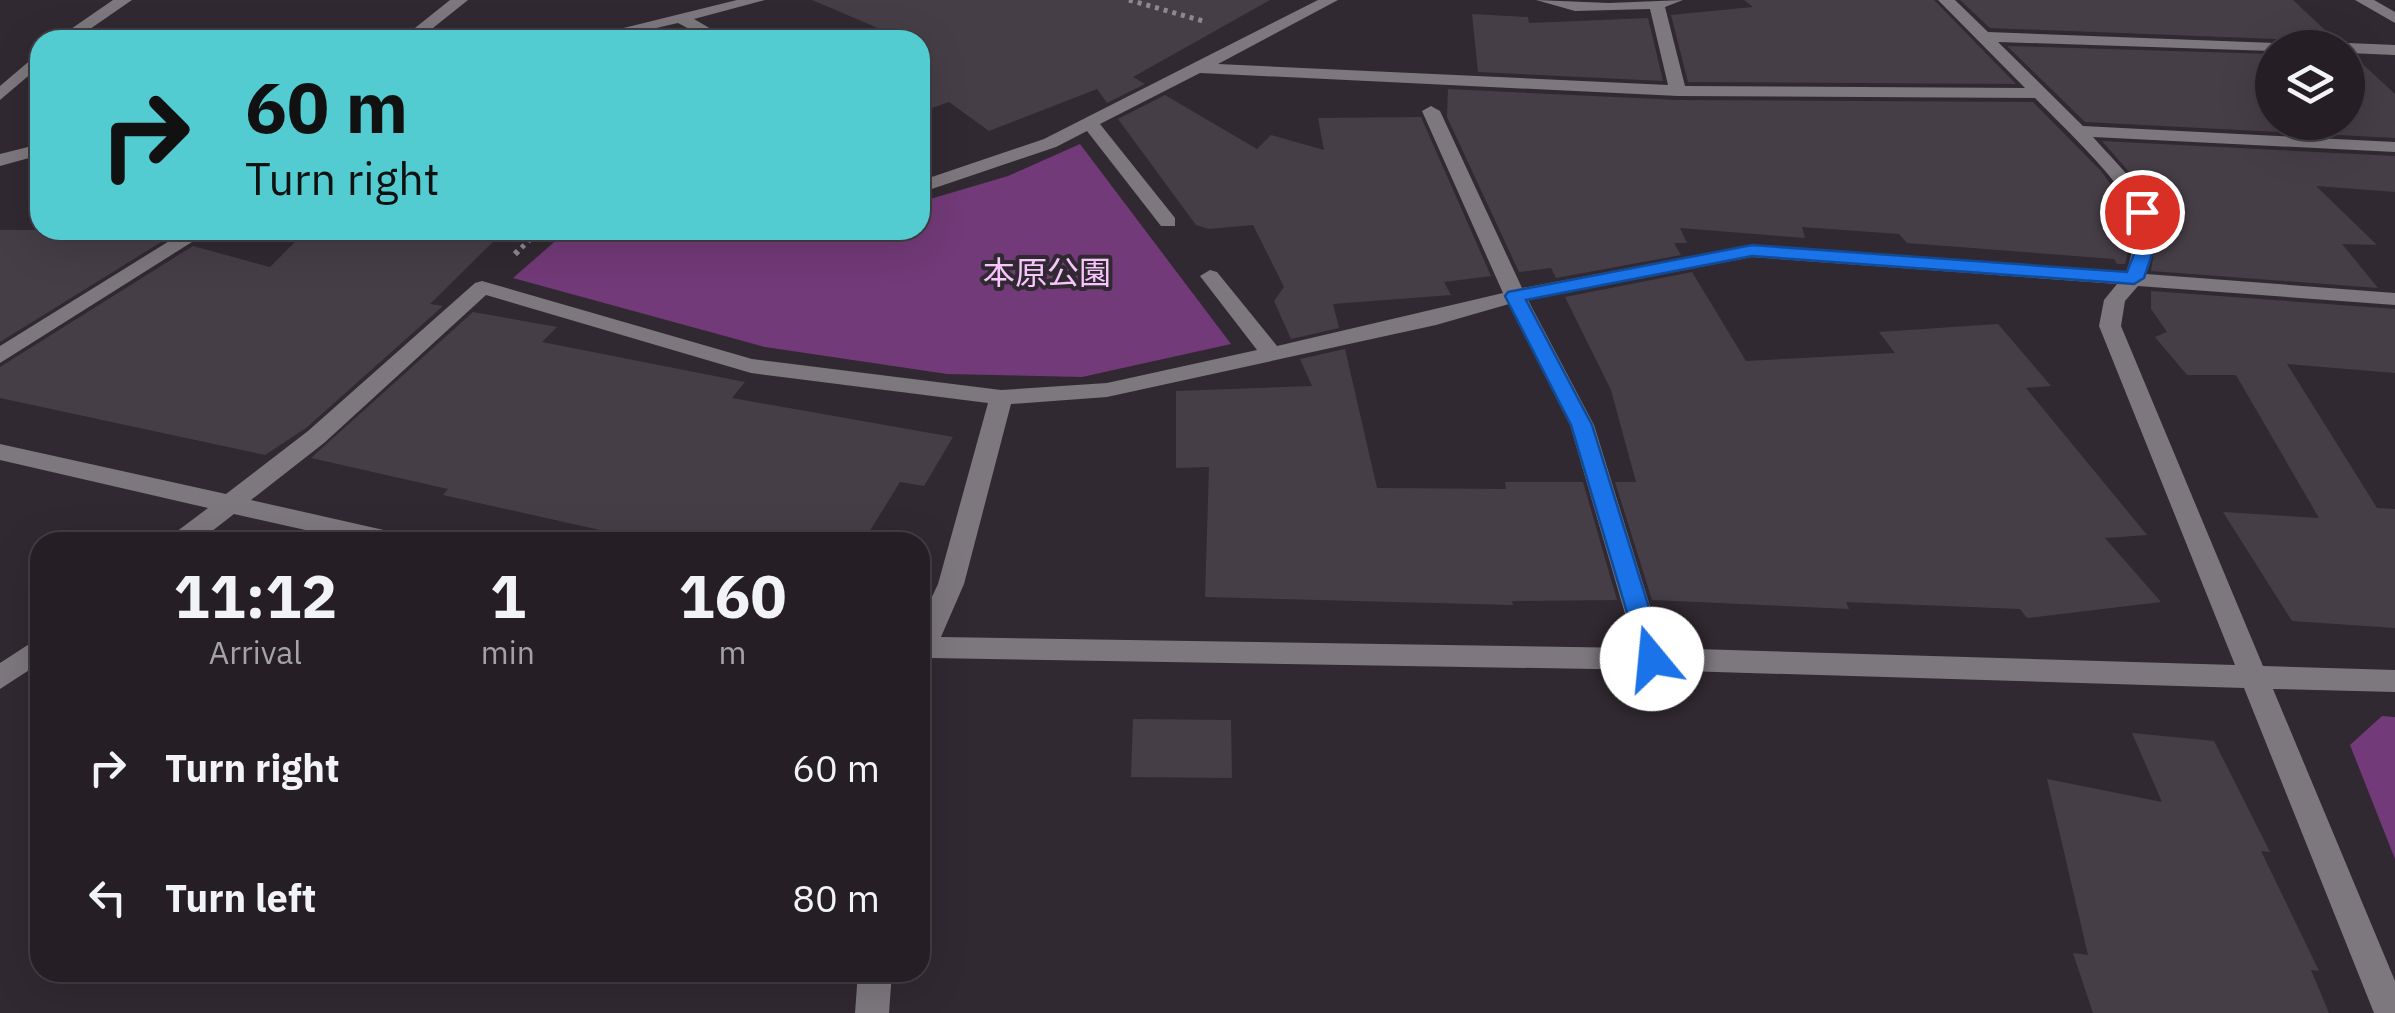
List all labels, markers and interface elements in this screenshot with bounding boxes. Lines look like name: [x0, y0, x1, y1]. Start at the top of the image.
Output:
map controls: [2255, 30, 2365, 140]
button: layers: [2255, 30, 2365, 140]
text: 60 m: [245, 61, 408, 152]
icon: right: [80, 70, 210, 200]
text: Turn right: [245, 149, 440, 207]
pin: [2100, 170, 2185, 255]
icon: arrive: [2115, 185, 2170, 240]
park label: 本原公園: [983, 251, 1111, 293]
text: 11:12: [174, 556, 337, 635]
text: 1: [490, 556, 526, 635]
text: 160: [678, 556, 786, 635]
position arrow: [1600, 607, 1704, 711]
text: Arrival: [209, 631, 302, 673]
text: min: [481, 631, 535, 673]
text: m: [719, 631, 746, 673]
icon: right: [80, 740, 135, 795]
text: Turn right: [165, 743, 340, 792]
text: 60 m: [792, 743, 880, 792]
icon: left: [80, 870, 135, 925]
text: Turn left: [165, 873, 316, 922]
text: 80 m: [792, 873, 880, 922]

